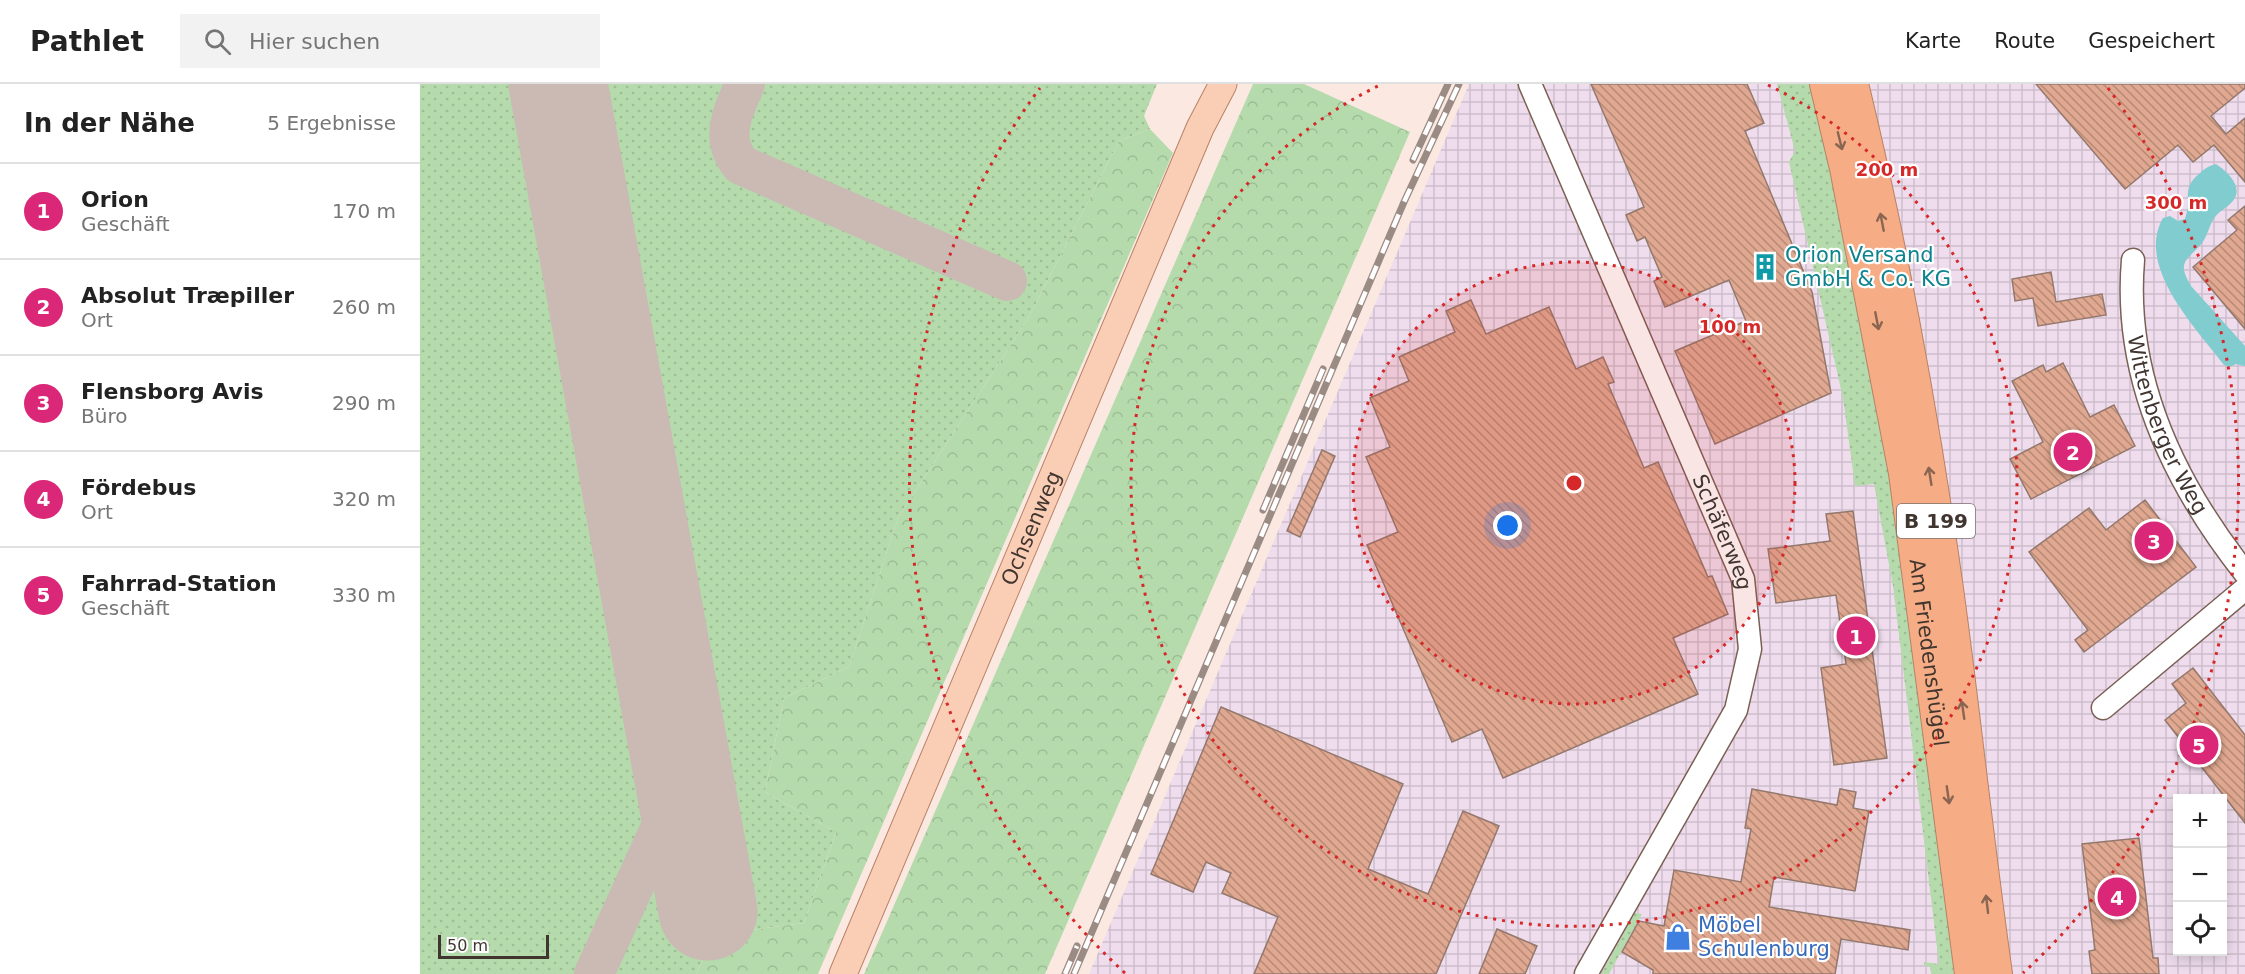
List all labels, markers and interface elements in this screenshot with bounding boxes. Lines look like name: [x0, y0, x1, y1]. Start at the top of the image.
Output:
search box: [180, 14, 600, 68]
text: Pathlet: [30, 25, 144, 58]
icon: search: [201, 25, 234, 58]
text: Hier suchen: [249, 29, 380, 54]
text: Karte: [1905, 29, 1961, 53]
text: Route: [1994, 29, 2055, 53]
text: Gespeichert: [2088, 29, 2215, 53]
text: In der Nähe: [24, 108, 195, 138]
text: 5 Ergebnisse: [267, 111, 396, 135]
one-way arrow: [1835, 131, 1846, 150]
text: 200 m: [1856, 159, 1918, 180]
text: Orion: [81, 187, 149, 212]
text: 300 m: [2145, 192, 2207, 213]
text: 1: [37, 199, 50, 223]
text: 170 m: [332, 199, 396, 223]
text: Geschäft: [81, 212, 170, 236]
one-way arrow: [1876, 213, 1887, 232]
place label: Orion Versand GmbH & Co. KG: [1785, 243, 1951, 291]
building icon: Orion Versand GmbH & Co. KG: [1750, 252, 1780, 282]
text: Absolut Træpiller: [81, 283, 294, 308]
text: 2: [37, 295, 50, 319]
text: 260 m: [332, 295, 396, 319]
text: Ort: [81, 308, 113, 332]
one-way arrow: [1872, 311, 1883, 330]
text: 100 m: [1699, 316, 1761, 337]
street label: Wittenberger Weg: [2123, 334, 2212, 519]
text: Flensborg Avis: [81, 379, 264, 404]
text: 3: [37, 391, 50, 415]
text: 290 m: [332, 391, 396, 415]
text: Büro: [81, 404, 127, 428]
pin: 2: [2054, 430, 2092, 475]
one-way arrow: [1924, 466, 1935, 486]
street label: Ochsenweg: [996, 467, 1066, 589]
street label: Schäferweg: [1687, 471, 1756, 591]
centre of rings: [1564, 473, 1584, 493]
text: Fördebus: [81, 475, 196, 500]
text: 4: [37, 487, 50, 511]
text: 320 m: [332, 487, 396, 511]
text: Ort: [81, 500, 113, 524]
road number: B 199: [1897, 504, 1975, 538]
your location: [1493, 511, 1522, 540]
pin: 3: [2134, 518, 2174, 564]
street label: Am Friedenshügel: [1904, 557, 1953, 748]
text: Fahrrad-Station: [81, 571, 277, 596]
text: 5: [37, 583, 50, 607]
text: 330 m: [332, 583, 396, 607]
text: Geschäft: [81, 596, 170, 620]
pin: 1: [1836, 614, 1876, 658]
one-way arrow: [1957, 701, 1968, 721]
pin: 5: [2180, 722, 2218, 768]
one-way arrow: [1942, 784, 1953, 804]
map controls: [2173, 794, 2227, 956]
button: +: [2173, 794, 2227, 848]
button: −: [2173, 848, 2227, 902]
pin: 4: [2098, 874, 2136, 920]
one-way arrow: [1981, 894, 1992, 914]
button: locate: [2173, 902, 2227, 956]
place label: Möbel Schulenburg: [1698, 913, 1830, 961]
shop icon: Möbel Schulenburg: [1663, 922, 1693, 952]
scale bar: [438, 932, 549, 960]
text: 50 m: [447, 936, 488, 955]

